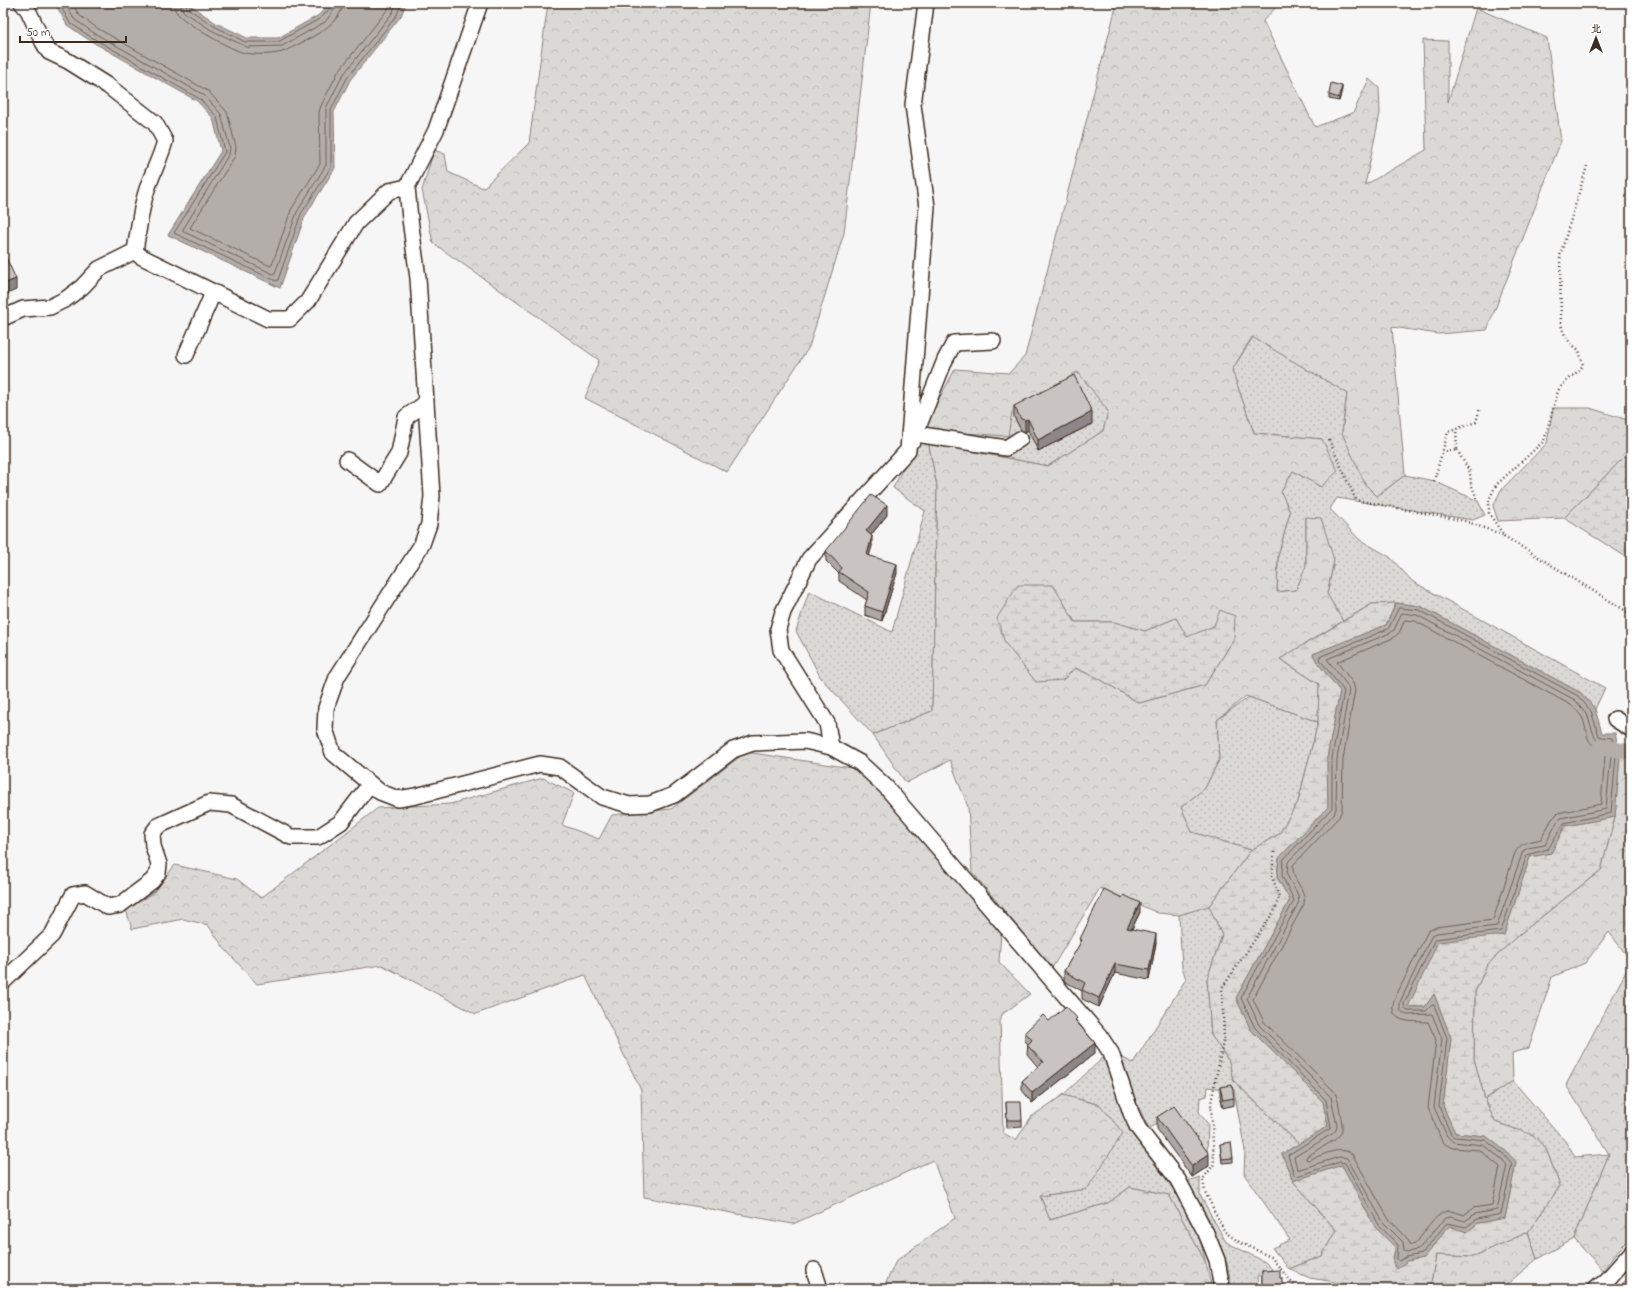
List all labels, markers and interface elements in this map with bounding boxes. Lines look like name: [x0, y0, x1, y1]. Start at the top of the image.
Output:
scale bar: [20, 18, 126, 44]
north arrow: [1576, 18, 1616, 58]
text: 北: [1591, 21, 1602, 37]
text: 50 m: [26, 24, 50, 42]

